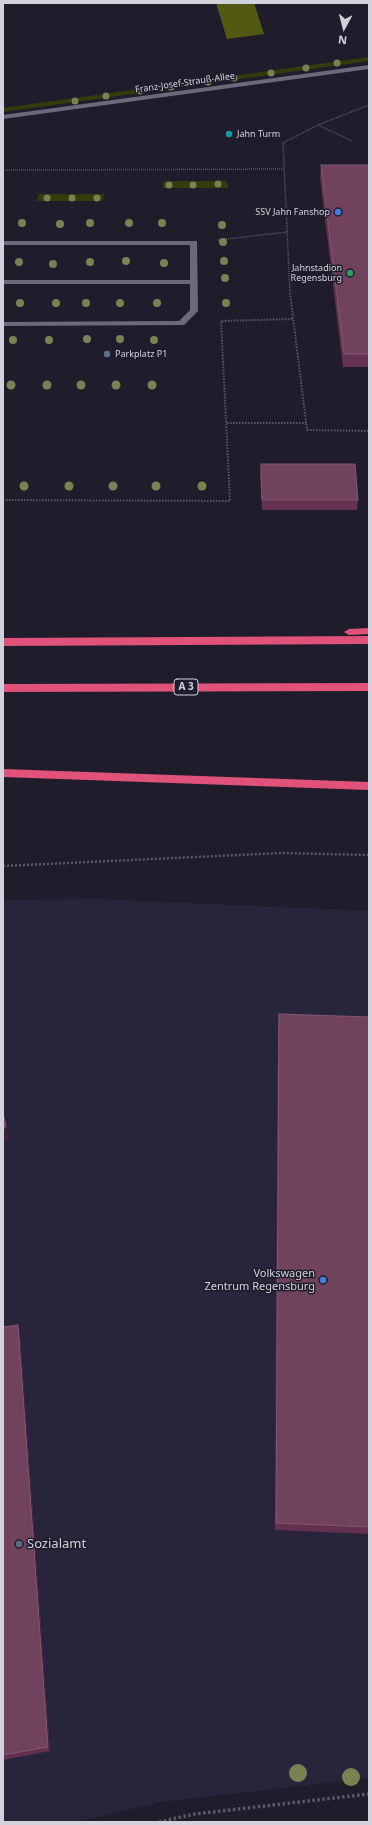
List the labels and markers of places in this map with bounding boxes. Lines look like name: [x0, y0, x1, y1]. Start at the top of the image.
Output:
marker: Jahn Turm: [224, 129, 234, 139]
place label: Jahn Turm: [237, 129, 280, 139]
place label: SSV Jahn Fanshop: [255, 207, 330, 217]
marker: SSV Jahn Fanshop: [333, 207, 343, 217]
place label: Jahnstadion Regensburg: [291, 263, 342, 284]
marker: Jahnstadion Regensburg: [345, 268, 355, 278]
marker: Parkplatz P1: [102, 349, 112, 359]
place label: Parkplatz P1: [115, 349, 167, 359]
place label: Volkswagen Zentrum Regensburg: [204, 1267, 315, 1293]
marker: Volkswagen Zentrum Regensburg: [318, 1275, 328, 1285]
place label: Sozialamt: [27, 1536, 86, 1552]
marker: Sozialamt: [14, 1539, 24, 1549]

